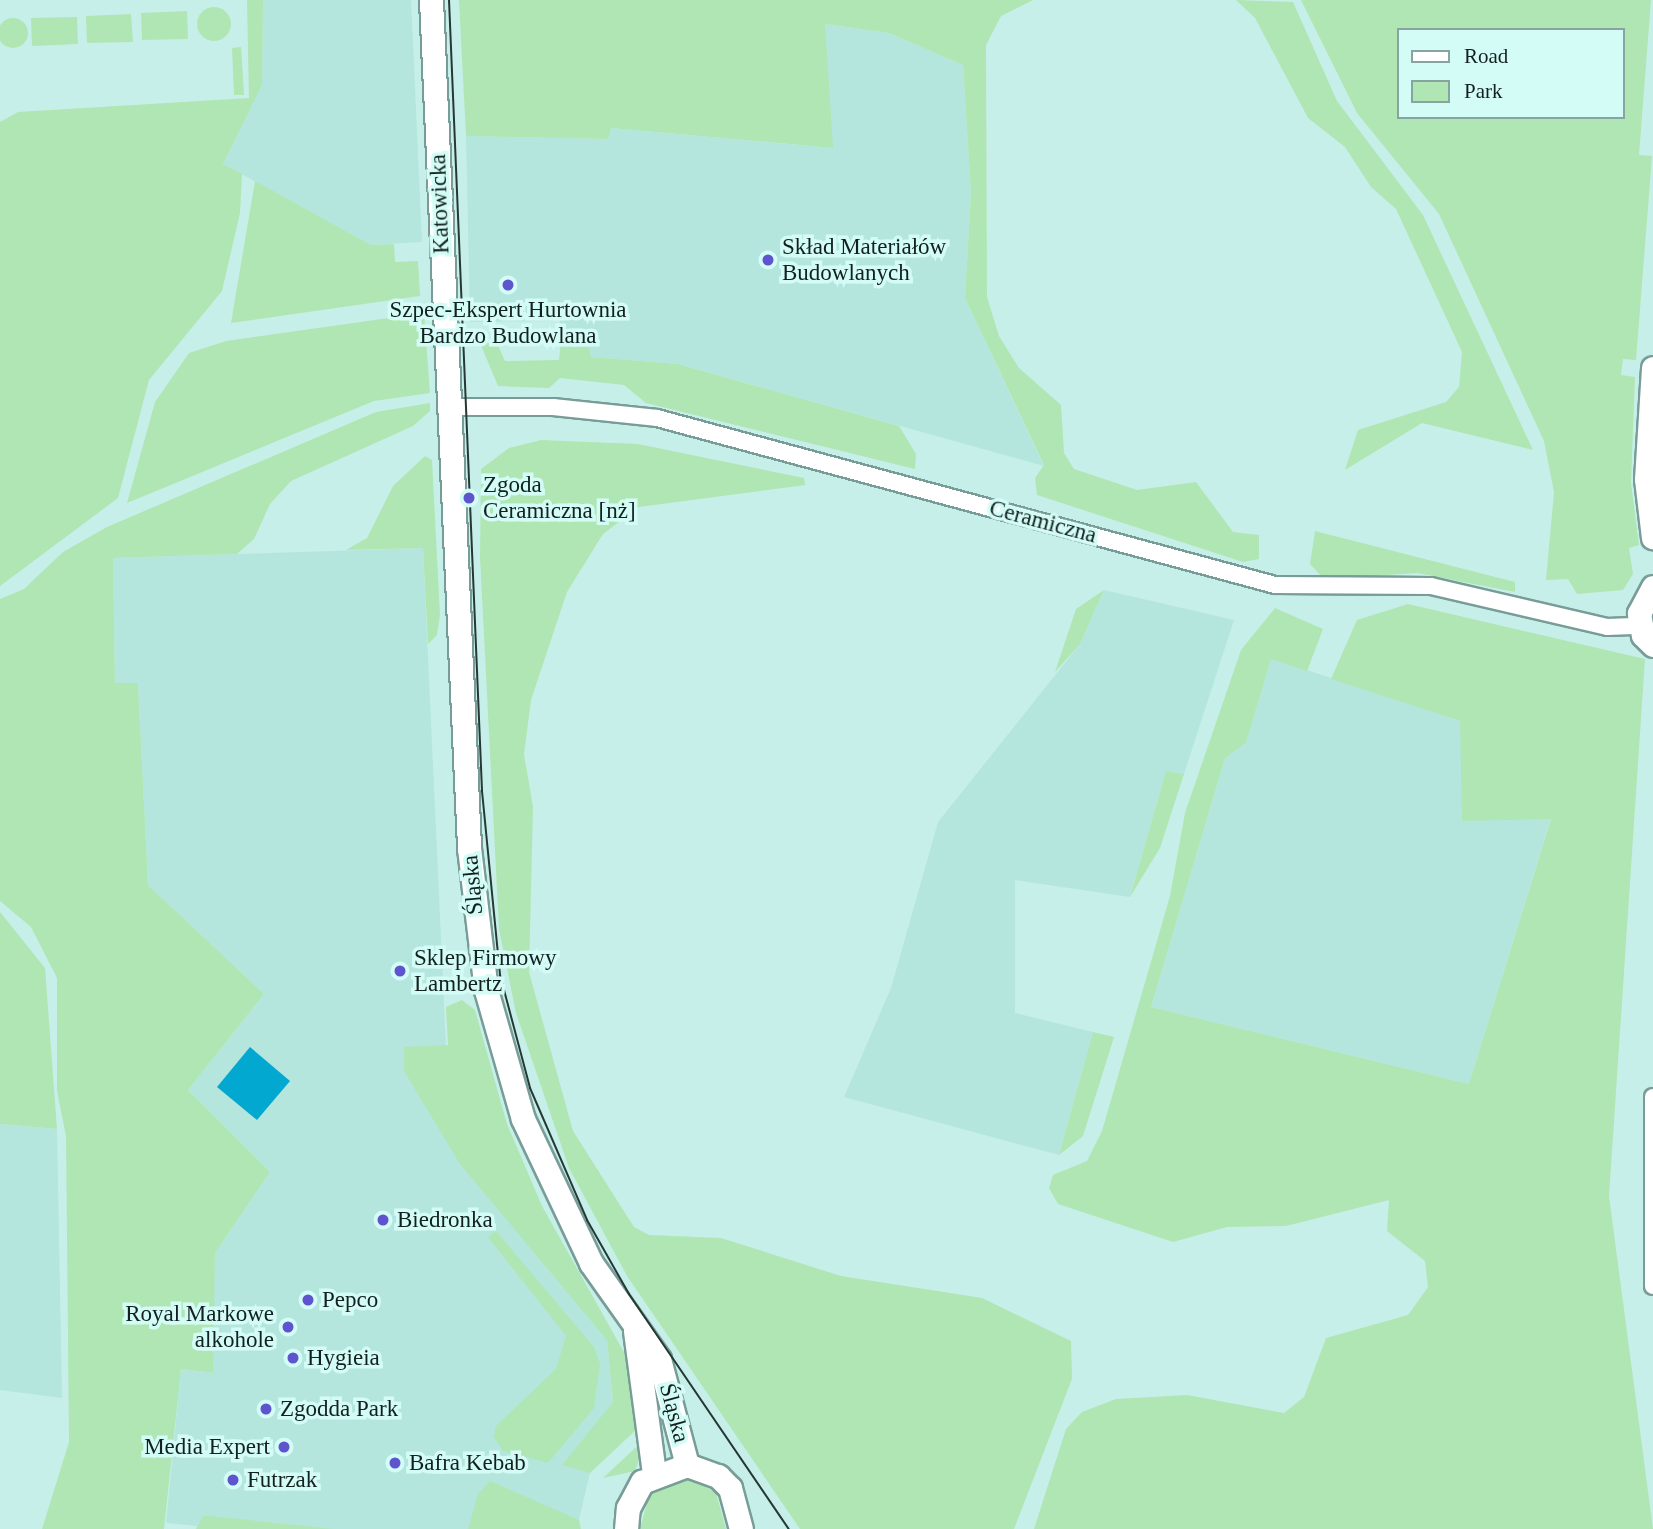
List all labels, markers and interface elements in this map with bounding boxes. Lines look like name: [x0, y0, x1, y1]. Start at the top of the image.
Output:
legend: [1398, 28, 1625, 119]
text: Road: [1464, 44, 1508, 68]
text: Park: [1464, 79, 1503, 103]
street label: Katowicka: [424, 154, 456, 254]
place label: Skład Materiałów Budowlanych: [782, 233, 946, 287]
marker: Skład Materiałów Budowlanych: [760, 252, 776, 268]
marker: Szpec-Ekspert Hurtownia Bardzo Budowlana: [500, 277, 516, 293]
place label: Szpec-Ekspert Hurtownia Bardzo Budowlana: [390, 296, 626, 350]
place label: Zgoda Ceramiczna [nż]: [483, 471, 636, 525]
marker: Zgoda Ceramiczna [nż]: [461, 490, 477, 506]
street label: Ceramiczna: [986, 494, 1100, 550]
street label: Śląska: [457, 854, 489, 916]
place label: Sklep Firmowy Lambertz: [414, 944, 556, 998]
marker: Sklep Firmowy Lambertz: [392, 963, 408, 979]
place label: Biedronka: [397, 1206, 493, 1234]
marker: Biedronka: [375, 1212, 391, 1228]
place label: Pepco: [322, 1286, 378, 1314]
marker: Pepco: [300, 1292, 316, 1308]
place label: Royal Markowe alkohole: [125, 1300, 274, 1354]
marker: Royal Markowe alkohole: [280, 1319, 296, 1335]
place label: Hygieia: [307, 1344, 380, 1372]
marker: Hygieia: [285, 1350, 301, 1366]
street label: Śląska: [653, 1380, 695, 1446]
place label: Zgodda Park: [280, 1395, 398, 1423]
marker: Zgodda Park: [258, 1401, 274, 1417]
place label: Media Expert: [144, 1433, 270, 1461]
marker: Media Expert: [276, 1439, 292, 1455]
place label: Bafra Kebab: [409, 1449, 526, 1477]
marker: Bafra Kebab: [387, 1455, 403, 1471]
place label: Futrzak: [247, 1466, 317, 1494]
marker: Futrzak: [225, 1472, 241, 1488]

